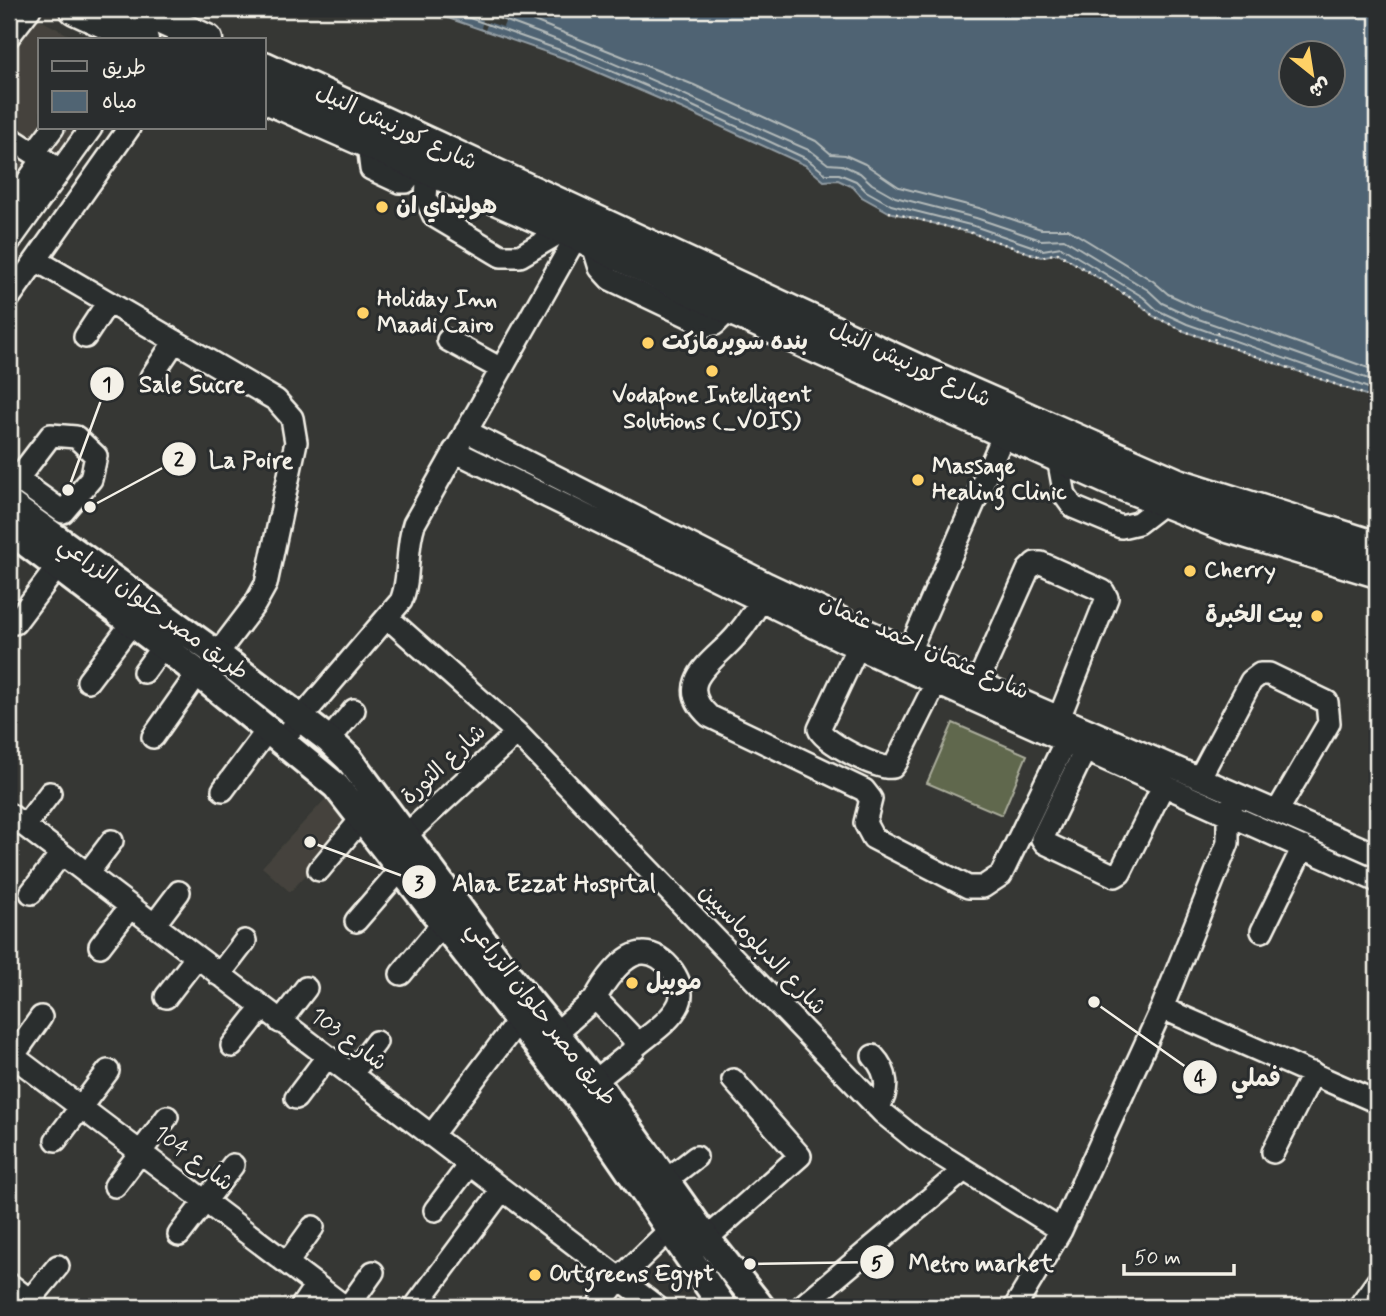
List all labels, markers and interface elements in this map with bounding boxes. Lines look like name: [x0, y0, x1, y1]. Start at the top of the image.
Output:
legend: [38, 38, 266, 130]
north arrow: [1278, 38, 1348, 108]
text: طريق: [102, 54, 146, 82]
text: ش: [1304, 71, 1335, 104]
street label: شارع كورنيش النيل: [311, 78, 481, 178]
text: مياه: [102, 88, 137, 116]
place label: هوليداي ان: [396, 192, 497, 223]
marker: هوليداي ان: [374, 199, 390, 215]
place label: Holiday Inn Maadi Cairo: [377, 285, 497, 341]
marker: Holiday Inn Maadi Cairo: [355, 305, 371, 321]
street label: شارع كورنيش النيل: [825, 315, 995, 415]
place label: بنده سوبرماركت: [662, 328, 808, 358]
marker: بنده سوبرماركت: [640, 335, 656, 351]
callout: Sale Sucre: [90, 361, 259, 406]
marker: Vodafone Intelligent Solutions (_VOIS): [704, 363, 720, 379]
text: Sale Sucre: [139, 370, 245, 401]
text: 1: [102, 371, 112, 399]
place label: Vodafone Intelligent Solutions (_VOIS): [612, 381, 812, 437]
callout: La Poire: [162, 437, 306, 482]
text: 2: [174, 446, 185, 474]
text: La Poire: [209, 446, 294, 477]
place label: Massage Healing Clinic: [932, 452, 1067, 511]
marker: Massage Healing Clinic: [910, 472, 926, 488]
street label: طريق مصر حلوان الزراعي: [50, 530, 254, 691]
place label: Cherry: [1204, 556, 1276, 586]
marker: Cherry: [1182, 563, 1198, 579]
street label: شارع عثمان احمد عثمان: [815, 588, 1033, 708]
place label: بيت الخبرة: [1205, 601, 1303, 631]
marker: بيت الخبرة: [1309, 608, 1325, 624]
street label: شارع الثورة: [395, 718, 493, 812]
callout: Alaa Ezzat Hospital: [401, 860, 671, 905]
text: Alaa Ezzat Hospital: [452, 869, 656, 900]
text: 3: [414, 870, 424, 898]
street label: شارع الدبلوماسيين: [691, 878, 833, 1022]
street label: طريق مصر حلوان الزراعي: [456, 915, 623, 1115]
place label: موبيل: [646, 968, 702, 998]
marker: موبيل: [624, 975, 640, 991]
street label: شارع 103: [304, 1001, 392, 1079]
callout: فملي: [1183, 1055, 1295, 1100]
text: فملي: [1231, 1064, 1281, 1099]
text: 4: [1194, 1065, 1207, 1093]
street label: شارع 104: [147, 1119, 239, 1199]
scale bar: [1124, 1232, 1234, 1276]
callout: Metro market: [860, 1240, 1068, 1285]
text: 50 m: [1134, 1244, 1181, 1272]
text: Metro market: [908, 1249, 1054, 1280]
text: 5: [871, 1250, 884, 1278]
place label: Outgreens Egypt: [549, 1260, 715, 1293]
marker: Outgreens Egypt: [527, 1267, 543, 1283]

